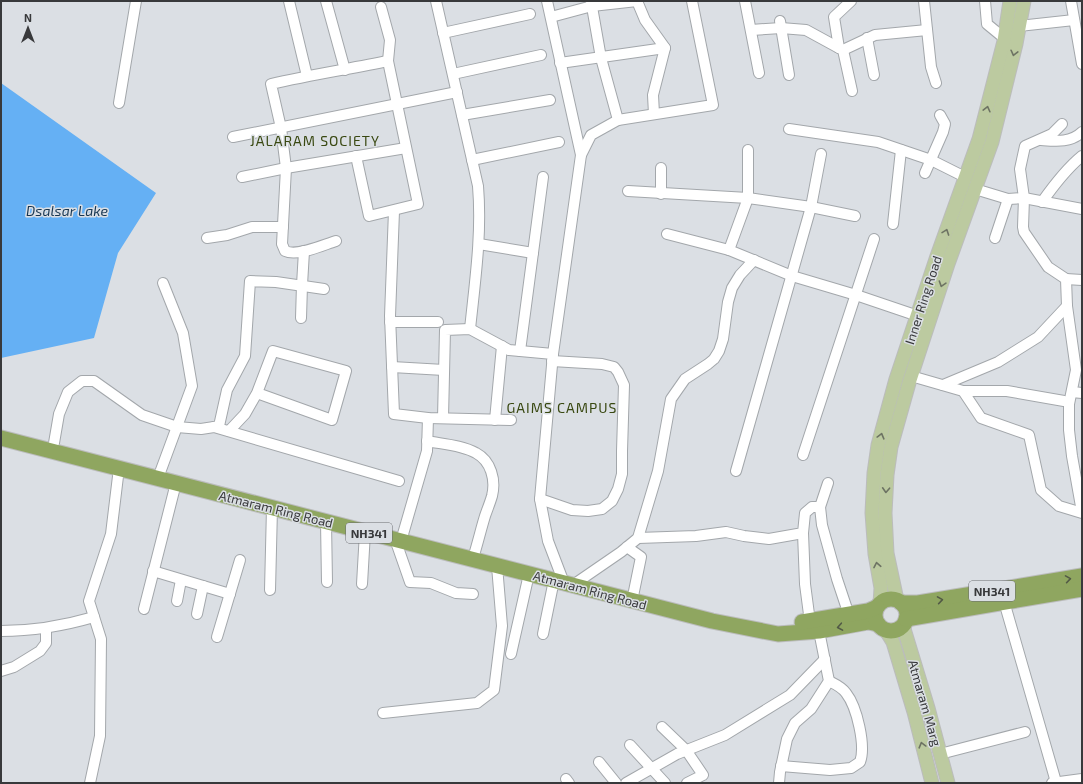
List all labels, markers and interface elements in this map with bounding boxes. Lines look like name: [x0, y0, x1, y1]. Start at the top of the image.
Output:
north arrow: [8, 8, 48, 48]
text: N: [24, 11, 32, 24]
one-way arrow: [1010, 49, 1019, 56]
one-way arrow: [982, 106, 990, 112]
district label: JALARAM SOCIETY: [250, 132, 380, 149]
water label: Dsalsar Lake: [26, 202, 108, 219]
one-way arrow: [941, 229, 949, 236]
street label: Inner Ring Road: [901, 254, 945, 346]
one-way arrow: [938, 280, 947, 287]
district label: GAIMS CAMPUS: [507, 399, 617, 416]
one-way arrow: [876, 433, 885, 440]
street label: Atmaram Ring Road: [217, 487, 335, 531]
one-way arrow: [882, 487, 890, 493]
road number: NH341: [346, 523, 392, 543]
one-way arrow: [873, 562, 881, 568]
street label: Atmaram Ring Road: [531, 567, 649, 613]
one-way arrow: [1065, 575, 1071, 583]
road number: NH341: [969, 581, 1015, 601]
one-way arrow: [937, 596, 943, 605]
one-way arrow: [837, 623, 843, 631]
street label: Atmaram Marg: [905, 658, 945, 748]
one-way arrow: [918, 742, 927, 749]

